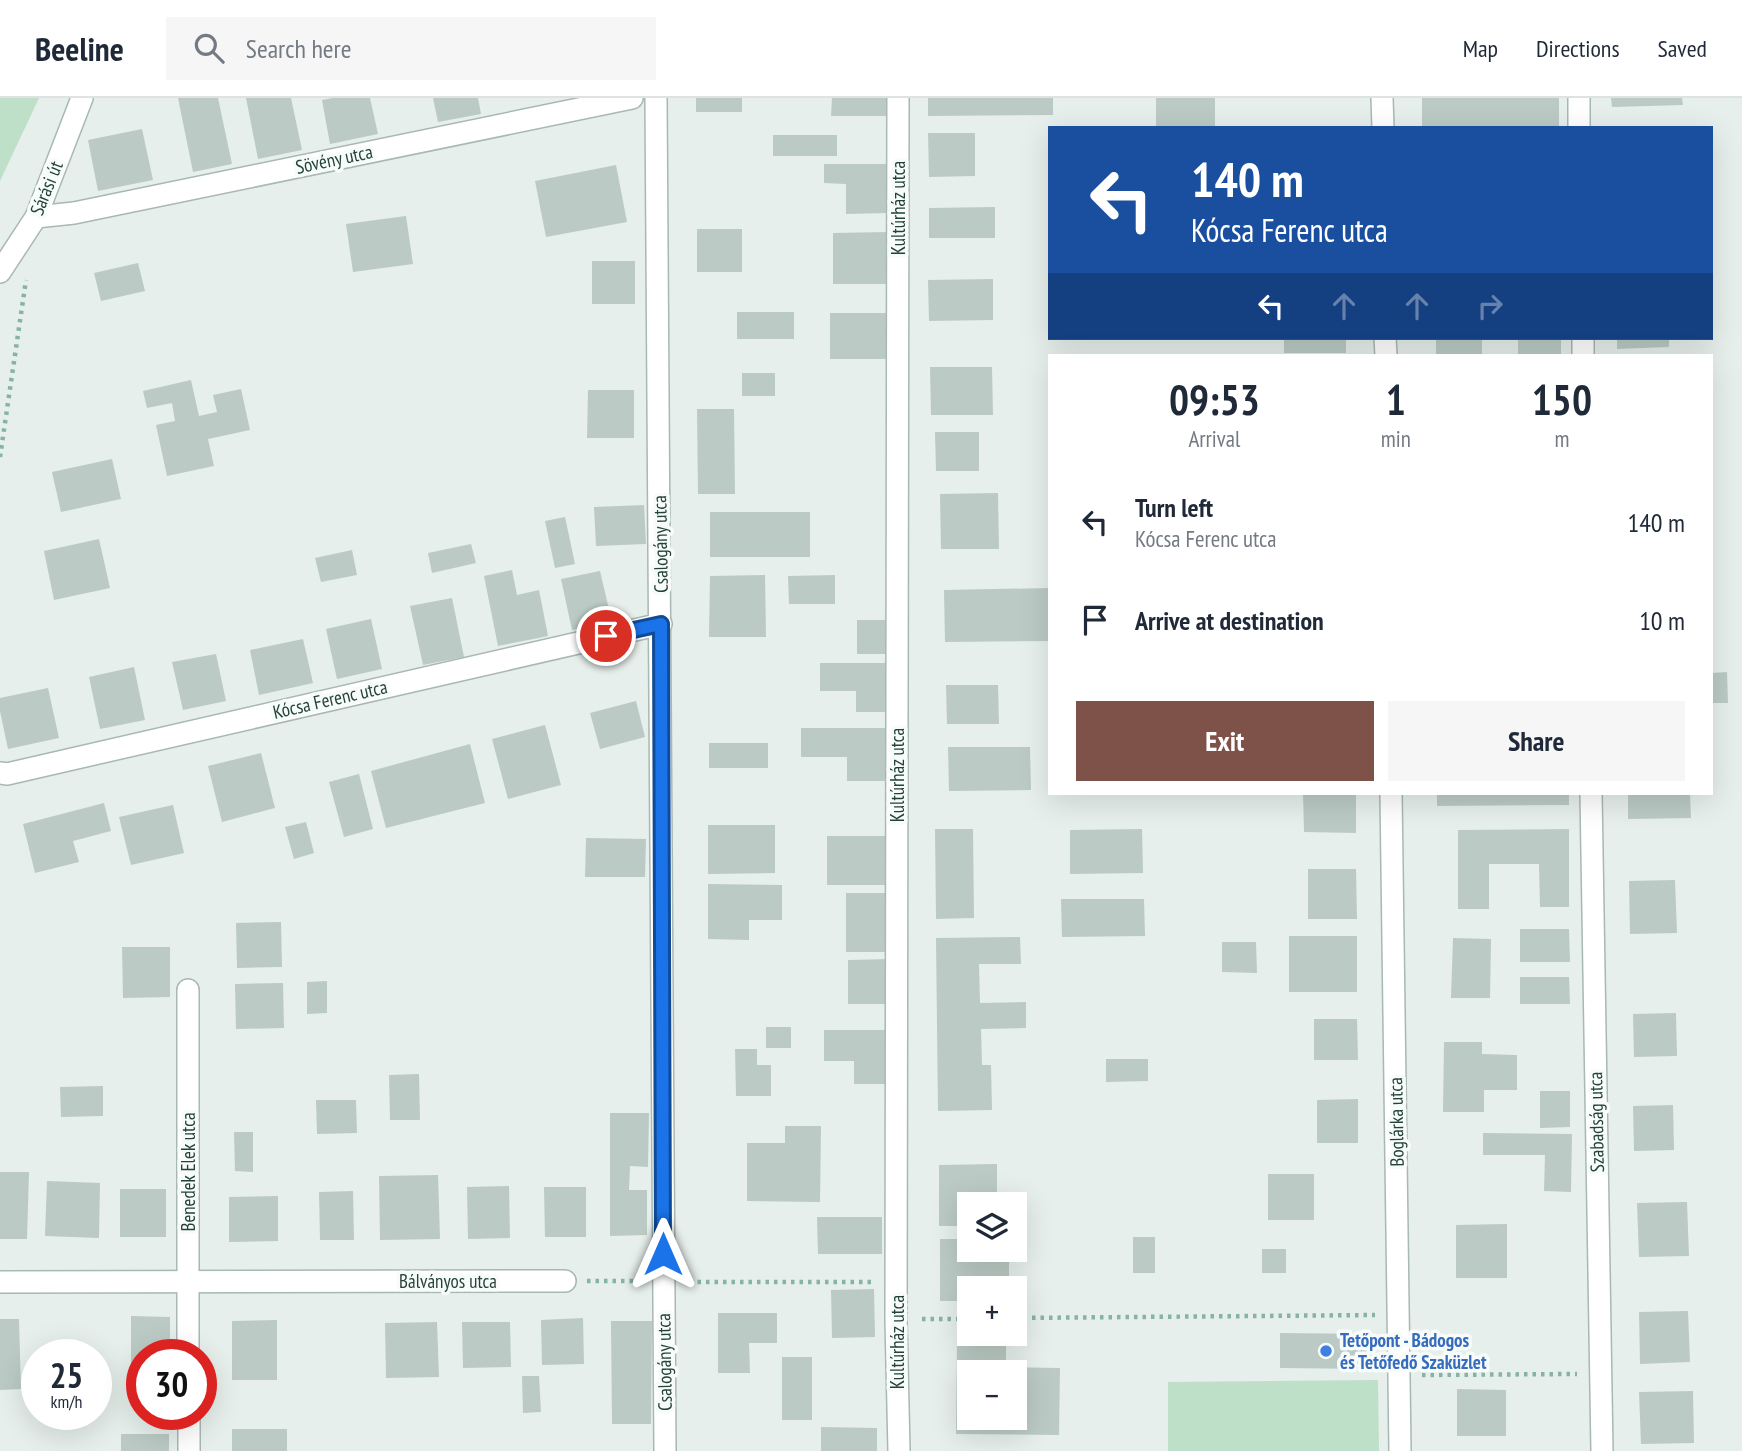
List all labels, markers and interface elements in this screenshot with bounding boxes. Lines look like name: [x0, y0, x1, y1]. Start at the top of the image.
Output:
search box: [166, 17, 656, 80]
text: Beeline: [35, 27, 124, 70]
icon: search: [190, 29, 228, 67]
text: Search here: [246, 32, 351, 65]
text: Map: [1463, 33, 1498, 64]
text: Directions: [1536, 33, 1620, 64]
text: Saved: [1658, 33, 1707, 64]
street label: Sövény utca: [293, 139, 375, 179]
text: 140 m: [1191, 147, 1304, 211]
icon: left: [1076, 154, 1167, 245]
street label: Sárási út: [24, 157, 68, 219]
street label: Kultúrház utca: [886, 161, 910, 255]
text: Kócsa Ferenc utca: [1191, 209, 1388, 251]
icon: left: [1252, 287, 1290, 325]
icon: ahead: [1325, 287, 1363, 325]
icon: ahead: [1398, 287, 1436, 325]
icon: right: [1471, 287, 1509, 325]
text: 09:53: [1169, 372, 1260, 427]
text: 1: [1386, 372, 1406, 427]
text: 150: [1532, 372, 1592, 427]
text: Arrival: [1188, 424, 1240, 453]
text: min: [1381, 424, 1411, 453]
text: m: [1554, 424, 1569, 453]
text: Turn left: [1135, 491, 1213, 524]
street label: Csalogány utca: [647, 495, 673, 593]
icon: left: [1076, 503, 1114, 541]
text: 140 m: [1627, 506, 1685, 539]
text: Kócsa Ferenc utca: [1135, 524, 1276, 553]
icon: arrive: [1076, 601, 1114, 639]
text: Arrive at destination: [1135, 604, 1324, 637]
text: 10 m: [1639, 604, 1685, 637]
pin: [576, 606, 636, 666]
icon: arrive: [587, 617, 625, 655]
street label: Kócsa Ferenc utca: [270, 674, 390, 724]
button: Exit: [1076, 701, 1374, 781]
button: Share: [1388, 701, 1685, 781]
street label: Kultúrház utca: [885, 728, 909, 822]
street label: Szabadság utca: [1583, 1072, 1609, 1172]
street label: Boglárka utca: [1383, 1077, 1409, 1167]
street label: Benedek Elek utca: [176, 1112, 200, 1232]
map controls: [957, 1192, 1027, 1430]
button: layers: [957, 1192, 1027, 1262]
position arrow: [626, 1217, 700, 1291]
street label: Bálványos utca: [399, 1269, 497, 1293]
button: +: [957, 1276, 1027, 1346]
street label: Kultúrház utca: [885, 1295, 909, 1389]
street label: Csalogány utca: [651, 1313, 677, 1411]
place label: Tetőpont - Bádogos és Tetőfedő Szaküzlet: [1340, 1328, 1487, 1374]
speed limit sign: 30: [126, 1339, 217, 1430]
marker: Tetőpont - Bádogos és Tetőfedő Szaküzlet: [1318, 1343, 1334, 1359]
text: 25: [50, 1352, 83, 1398]
button: −: [957, 1360, 1027, 1430]
text: km/h: [51, 1390, 82, 1413]

